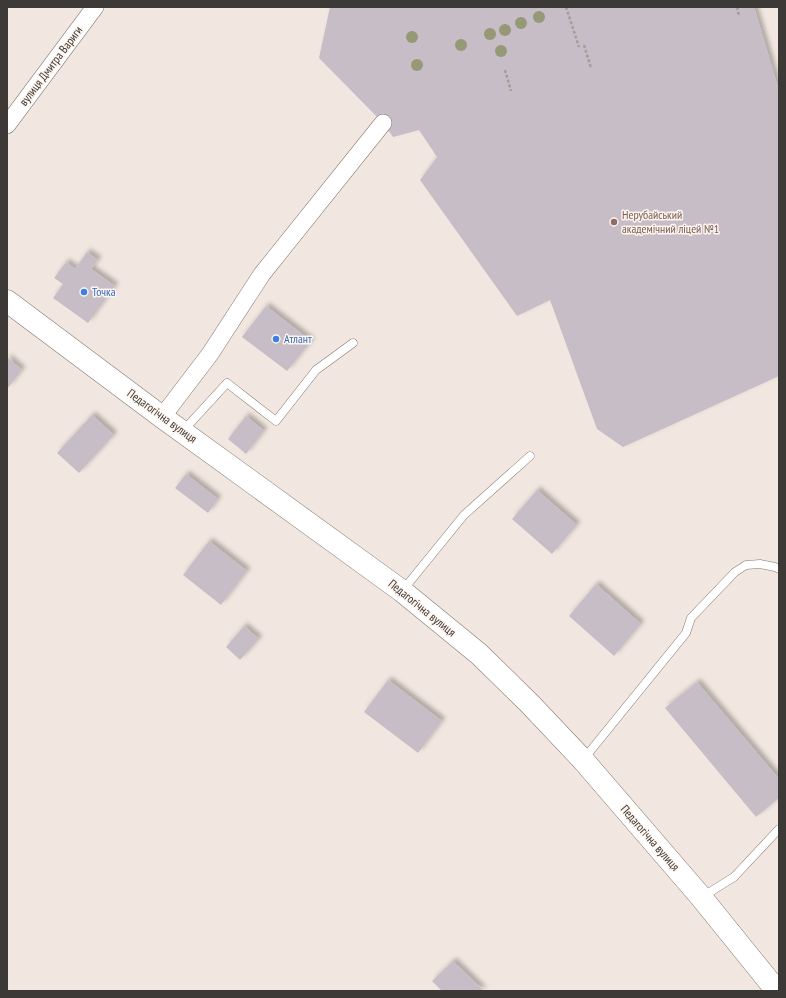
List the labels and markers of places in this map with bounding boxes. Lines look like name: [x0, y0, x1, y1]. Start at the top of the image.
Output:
place label: Нерубайський академічний ліцей №1: [622, 207, 719, 236]
marker: Нерубайський академічний ліцей №1: [609, 217, 619, 227]
place label: Точка: [92, 284, 116, 299]
marker: Точка: [79, 287, 89, 297]
place label: Атлант: [284, 331, 312, 346]
marker: Атлант: [271, 334, 281, 344]

